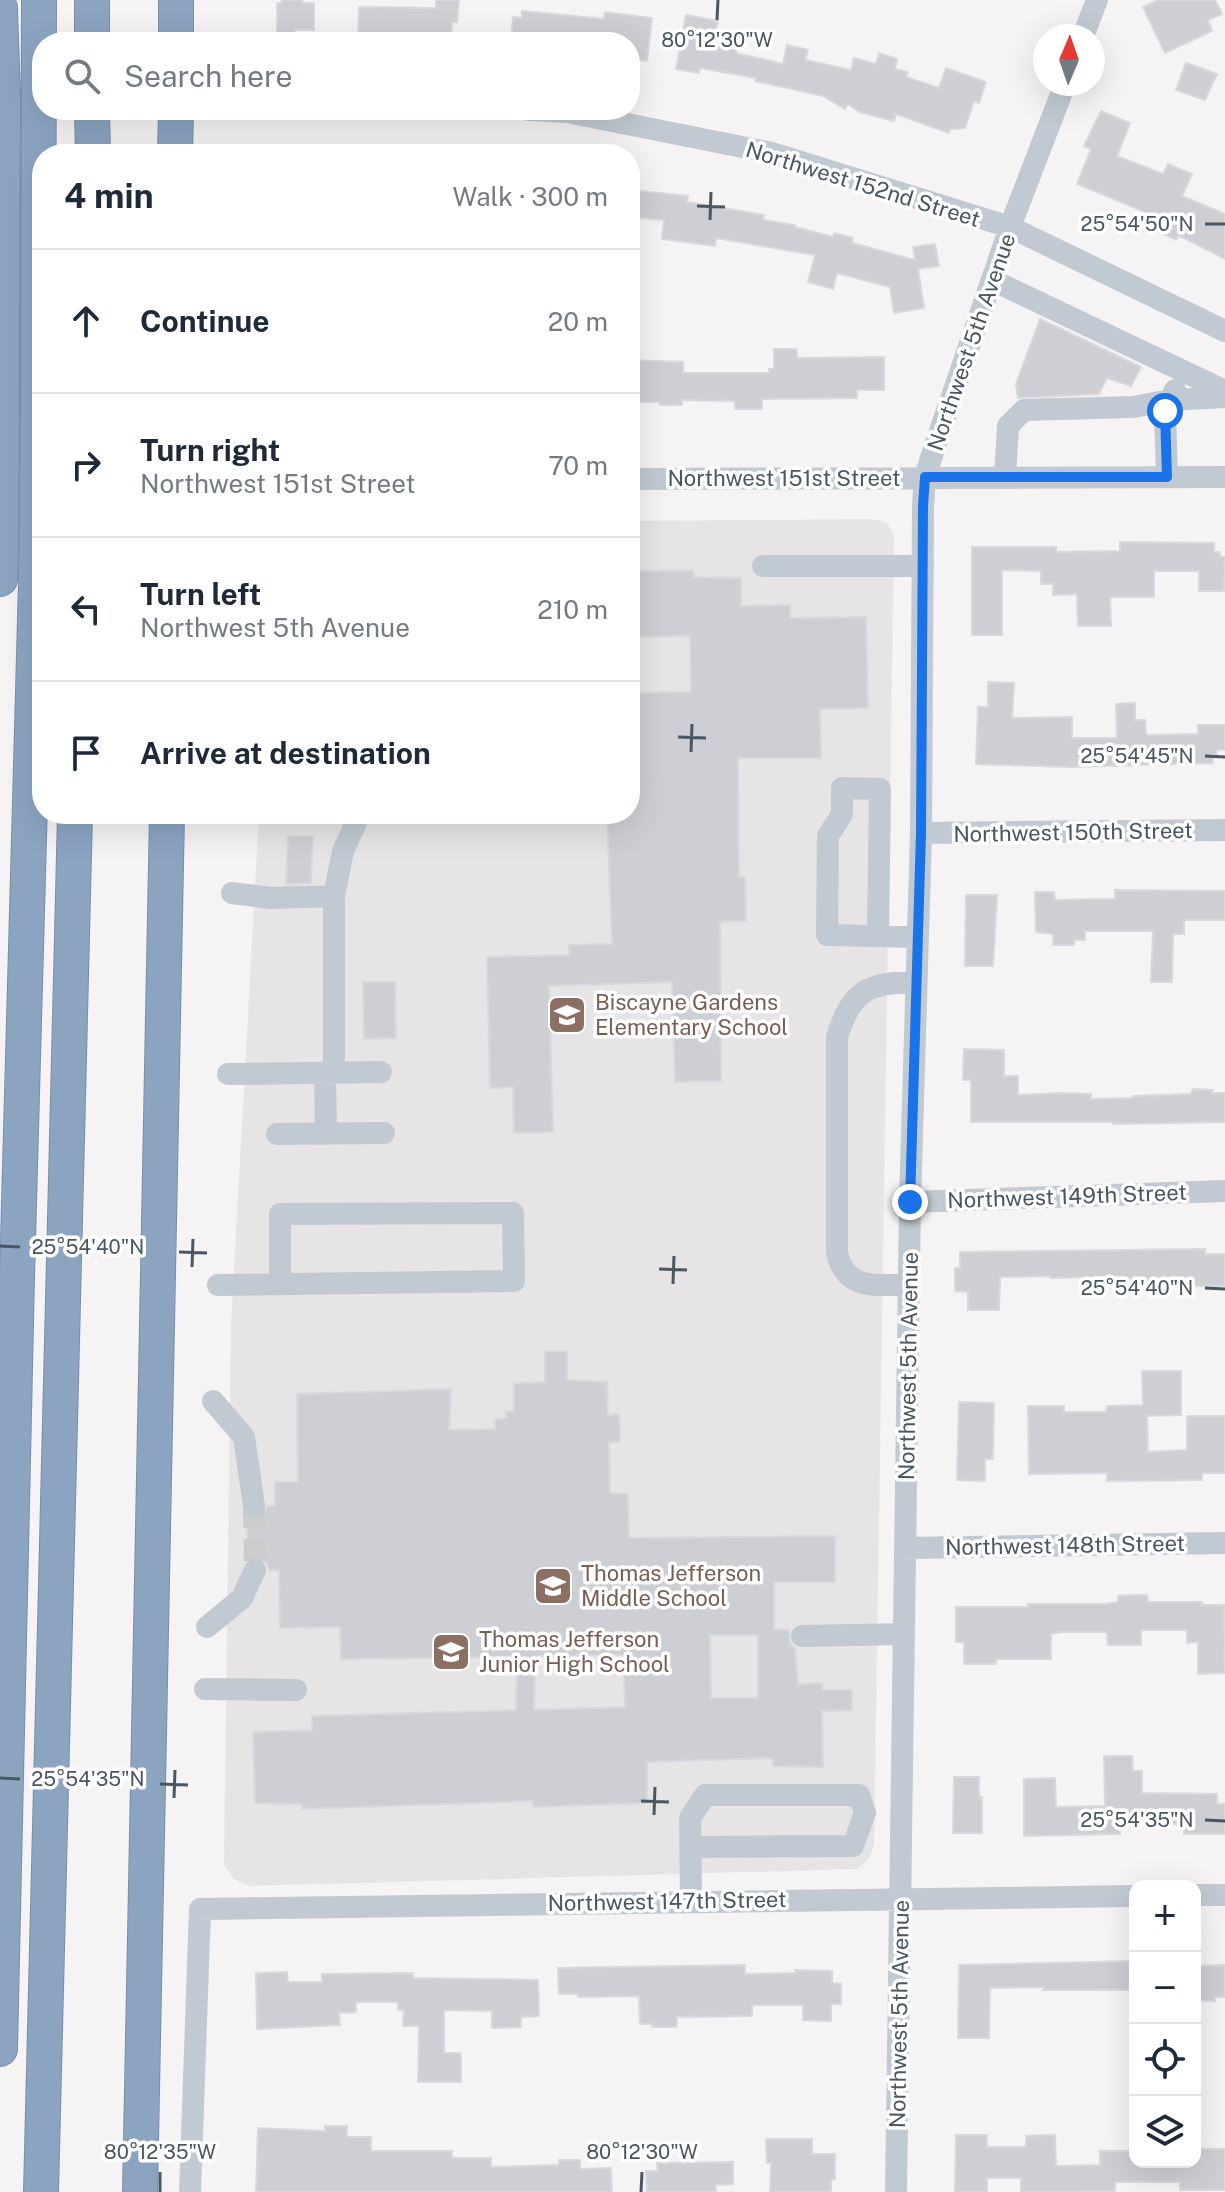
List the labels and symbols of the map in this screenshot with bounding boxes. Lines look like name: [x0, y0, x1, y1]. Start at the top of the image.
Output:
north arrow: [1033, 24, 1105, 96]
text: 80°12'30"W: [661, 28, 773, 52]
street label: Northwest 152nd Street: [743, 136, 983, 232]
text: 25°54'50"N: [1081, 212, 1193, 236]
street label: Northwest 5th Avenue: [922, 230, 1020, 454]
route start: [1147, 393, 1183, 429]
street label: Northwest 151st Street: [667, 465, 901, 491]
text: 25°54'45"N: [1080, 744, 1194, 768]
street label: Northwest 150th Street: [953, 817, 1193, 847]
place label: Biscayne Gardens Elementary School: [595, 989, 788, 1040]
school or university icon: Biscayne Gardens Elementary School: [546, 994, 588, 1036]
street label: Northwest 149th Street: [947, 1179, 1187, 1213]
route end: [892, 1184, 928, 1220]
text: 25°54'40"N: [32, 1235, 144, 1259]
street label: Northwest 5th Avenue: [893, 1252, 923, 1480]
text: 25°54'40"N: [1081, 1276, 1193, 1300]
street label: Northwest 148th Street: [945, 1530, 1185, 1560]
place label: Thomas Jefferson Middle School: [581, 1560, 761, 1611]
school or university icon: Thomas Jefferson Middle School: [532, 1565, 574, 1607]
place label: Thomas Jefferson Junior High School: [479, 1626, 670, 1677]
school or university icon: Thomas Jefferson Junior High School: [430, 1631, 472, 1673]
text: 25°54'35"N: [31, 1767, 145, 1791]
text: 25°54'35"N: [1080, 1808, 1194, 1832]
street label: Northwest 147th Street: [547, 1886, 787, 1916]
street label: Northwest 5th Avenue: [884, 1900, 914, 2128]
text: 80°12'35"W: [104, 2140, 216, 2164]
text: 80°12'30"W: [586, 2140, 698, 2164]

